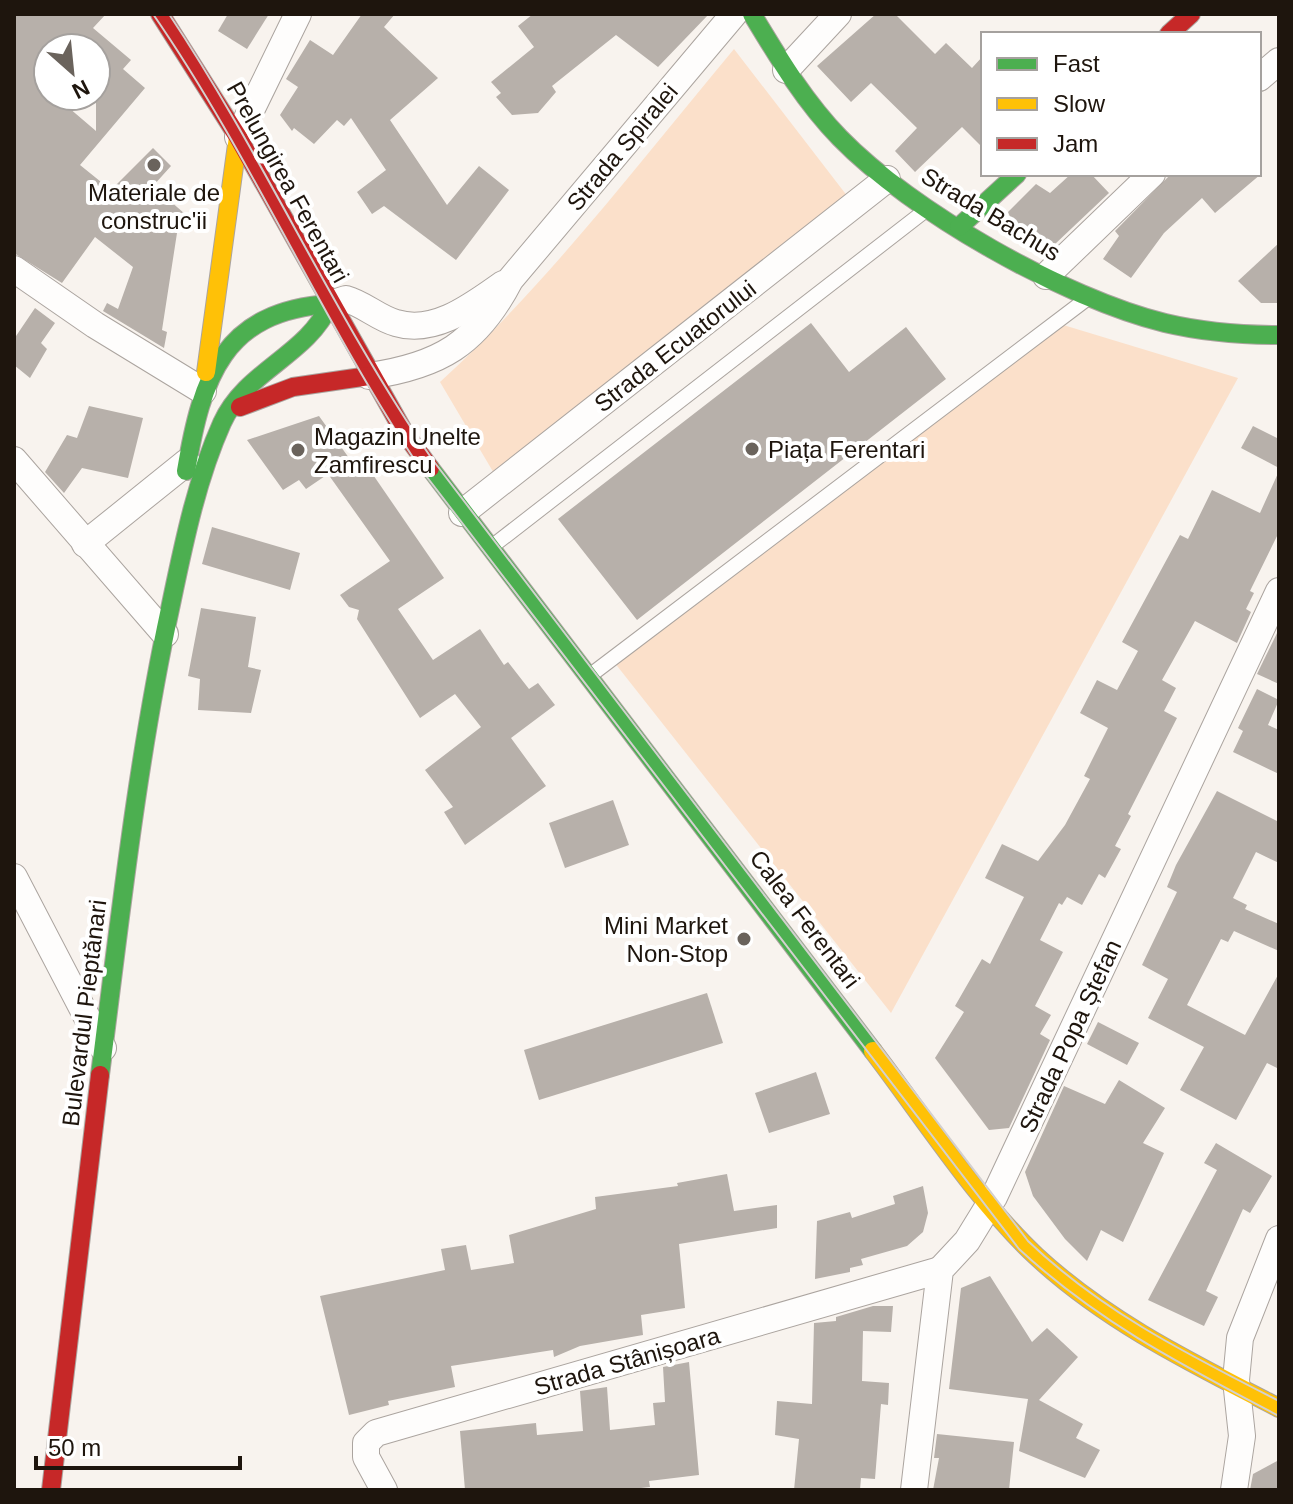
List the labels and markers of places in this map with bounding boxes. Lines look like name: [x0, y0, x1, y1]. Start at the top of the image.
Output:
marker: Materiale de construc'ii: [145, 156, 163, 174]
place label: Materiale de construc'ii: [88, 179, 220, 234]
place label: Magazin Unelte Zamfirescu: [314, 423, 481, 478]
place label: Piața Ferentari: [768, 436, 925, 463]
marker: Piața Ferentari: [743, 440, 761, 458]
marker: Magazin Unelte Zamfirescu: [289, 441, 307, 459]
place label: Mini Market Non-Stop: [604, 912, 728, 967]
marker: Mini Market Non-Stop: [735, 930, 753, 948]

